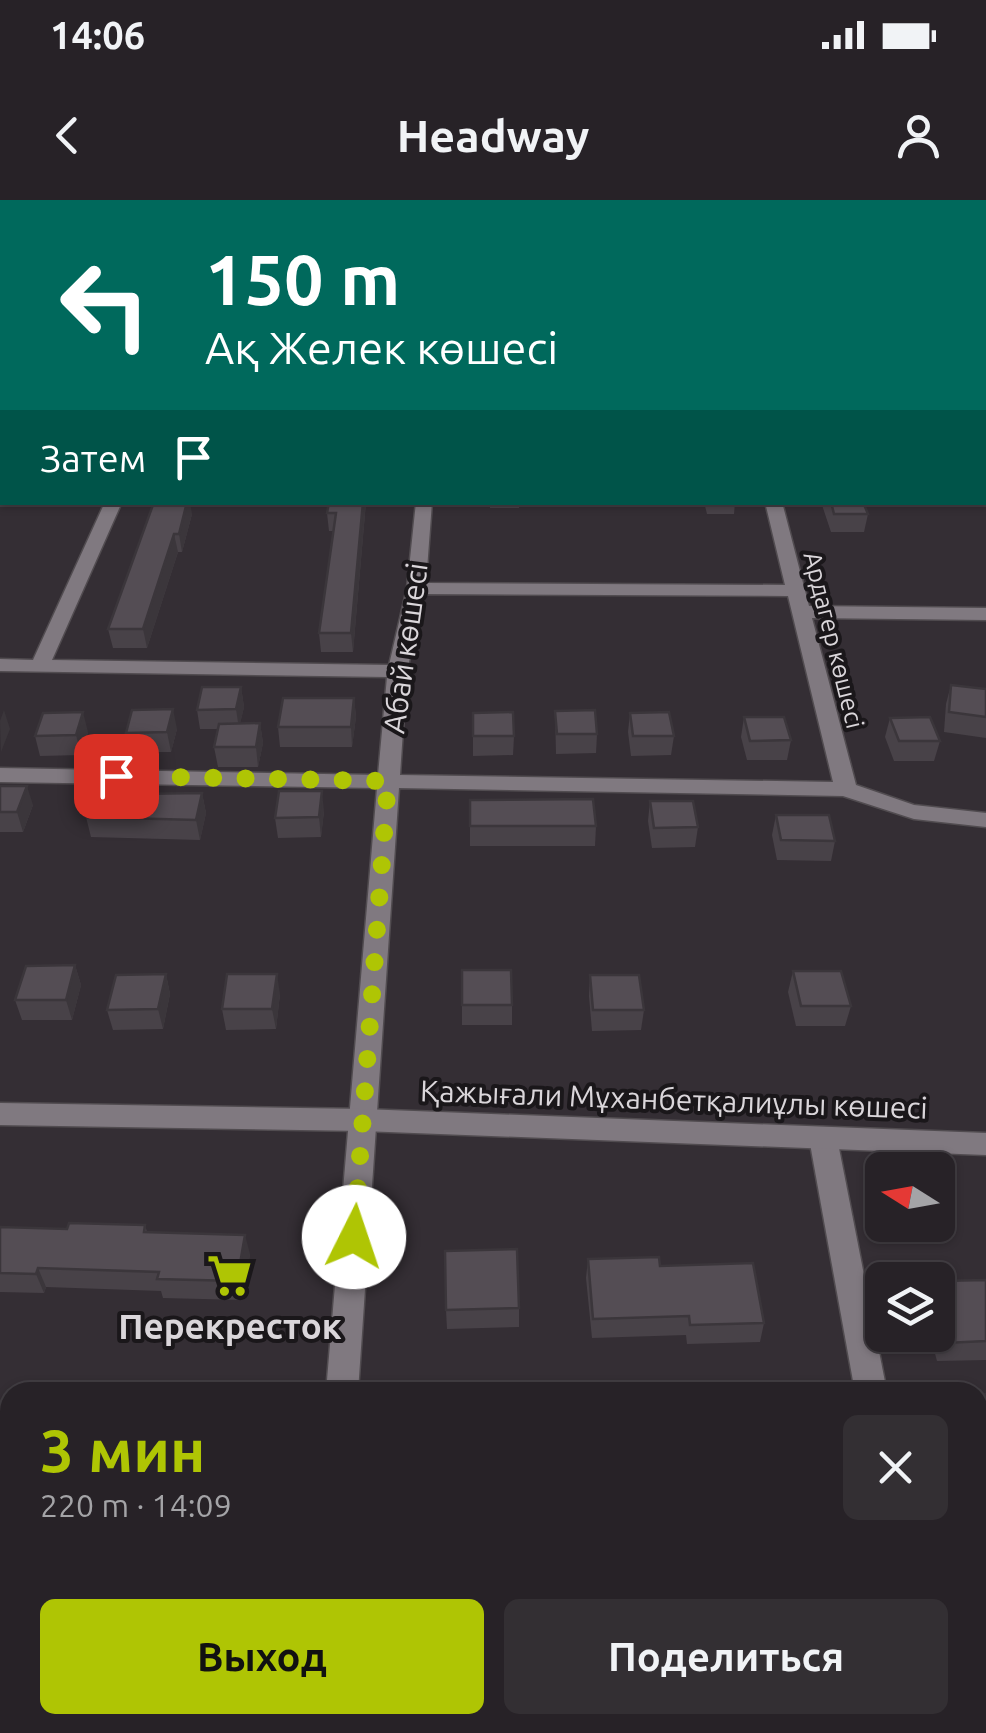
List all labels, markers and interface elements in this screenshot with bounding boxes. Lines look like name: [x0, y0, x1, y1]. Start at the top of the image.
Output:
text: 14:06: [50, 14, 145, 56]
icon: back: [40, 108, 95, 163]
icon: person: [891, 108, 946, 163]
text: Headway: [397, 110, 589, 161]
icon: left: [40, 240, 170, 370]
text: 150 m: [205, 240, 400, 318]
text: Ақ Желек көшесі: [205, 322, 558, 373]
icon: arrive: [166, 430, 221, 485]
text: Затем: [40, 437, 146, 479]
street label: Ардагер көшесі: [798, 549, 870, 731]
street label: Абай көшесі: [376, 561, 434, 735]
pin: [74, 734, 159, 819]
icon: arrive: [89, 749, 144, 804]
street label: Қажығали Мұханбетқалиұлы көшесі: [420, 1073, 928, 1125]
north arrow: [865, 1152, 955, 1242]
map controls: [865, 1152, 955, 1352]
position arrow: [302, 1185, 406, 1289]
supermarket icon: Перекресток: [206, 1252, 254, 1300]
button: layers: [865, 1262, 955, 1352]
place label: Перекресток: [118, 1306, 342, 1346]
button: close: [843, 1415, 948, 1520]
text: 3 мин: [40, 1416, 205, 1483]
text: 220 m · 14:09: [40, 1487, 232, 1523]
button: Выход: [40, 1599, 484, 1714]
button: Поделиться: [504, 1599, 948, 1714]

